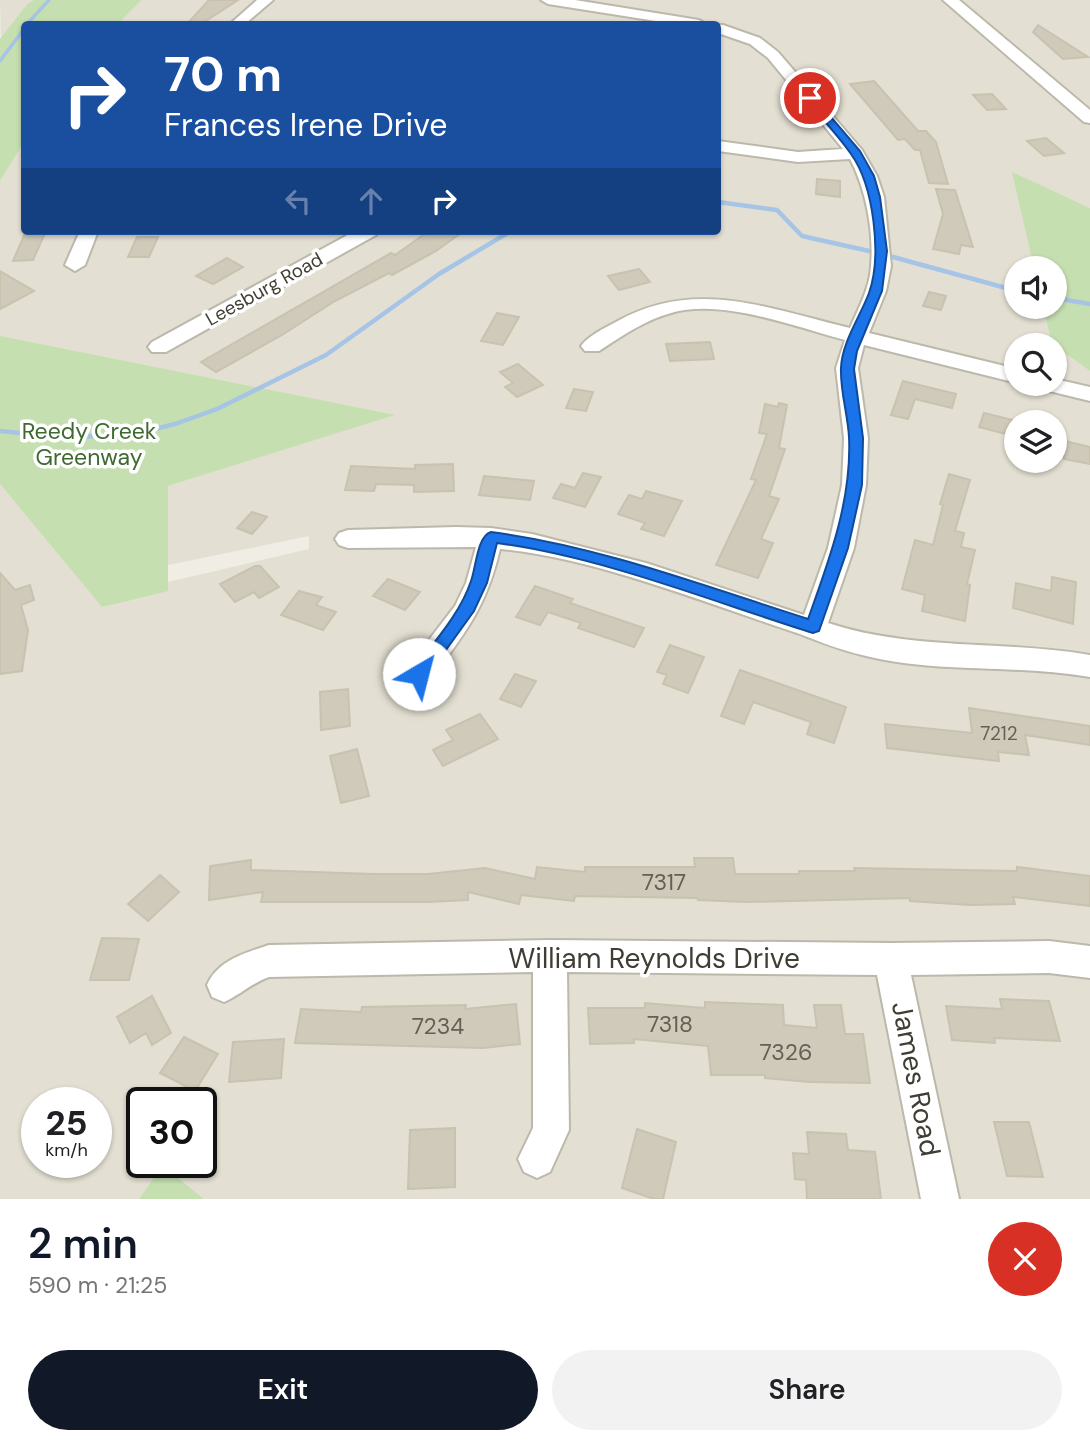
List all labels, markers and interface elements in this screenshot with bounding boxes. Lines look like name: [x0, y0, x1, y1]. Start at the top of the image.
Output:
text: 70 m: [164, 42, 282, 106]
icon: right: [49, 49, 140, 140]
pin: [780, 68, 840, 128]
icon: arrive: [791, 79, 829, 117]
text: Frances Irene Drive: [164, 104, 448, 146]
icon: left: [279, 182, 317, 220]
icon: ahead: [352, 182, 390, 220]
icon: right: [425, 182, 463, 220]
street label: Leesburg Road: [201, 247, 327, 331]
map controls: [1004, 256, 1067, 473]
button: sound: [1004, 256, 1067, 319]
button: search: [1004, 333, 1067, 396]
button: layers: [1004, 410, 1067, 473]
park label: Reedy Creek Greenway: [22, 416, 157, 472]
position arrow: [382, 637, 456, 711]
house number: 7212: [980, 721, 1018, 746]
house number: 7317: [642, 867, 686, 897]
street label: William Reynolds Drive: [508, 940, 800, 977]
street label: James Road: [883, 999, 949, 1159]
house number: 7318: [647, 1009, 693, 1039]
house number: 7234: [412, 1011, 464, 1041]
house number: 7326: [760, 1037, 812, 1067]
speed limit sign: 30: [126, 1087, 217, 1178]
text: 25: [46, 1100, 87, 1146]
text: km/h: [45, 1138, 88, 1162]
text: 2 min: [28, 1216, 138, 1271]
button: close: [988, 1222, 1062, 1296]
text: 590 m · 21:25: [28, 1270, 167, 1300]
button: Exit: [28, 1350, 538, 1430]
button: Share: [552, 1350, 1062, 1430]

